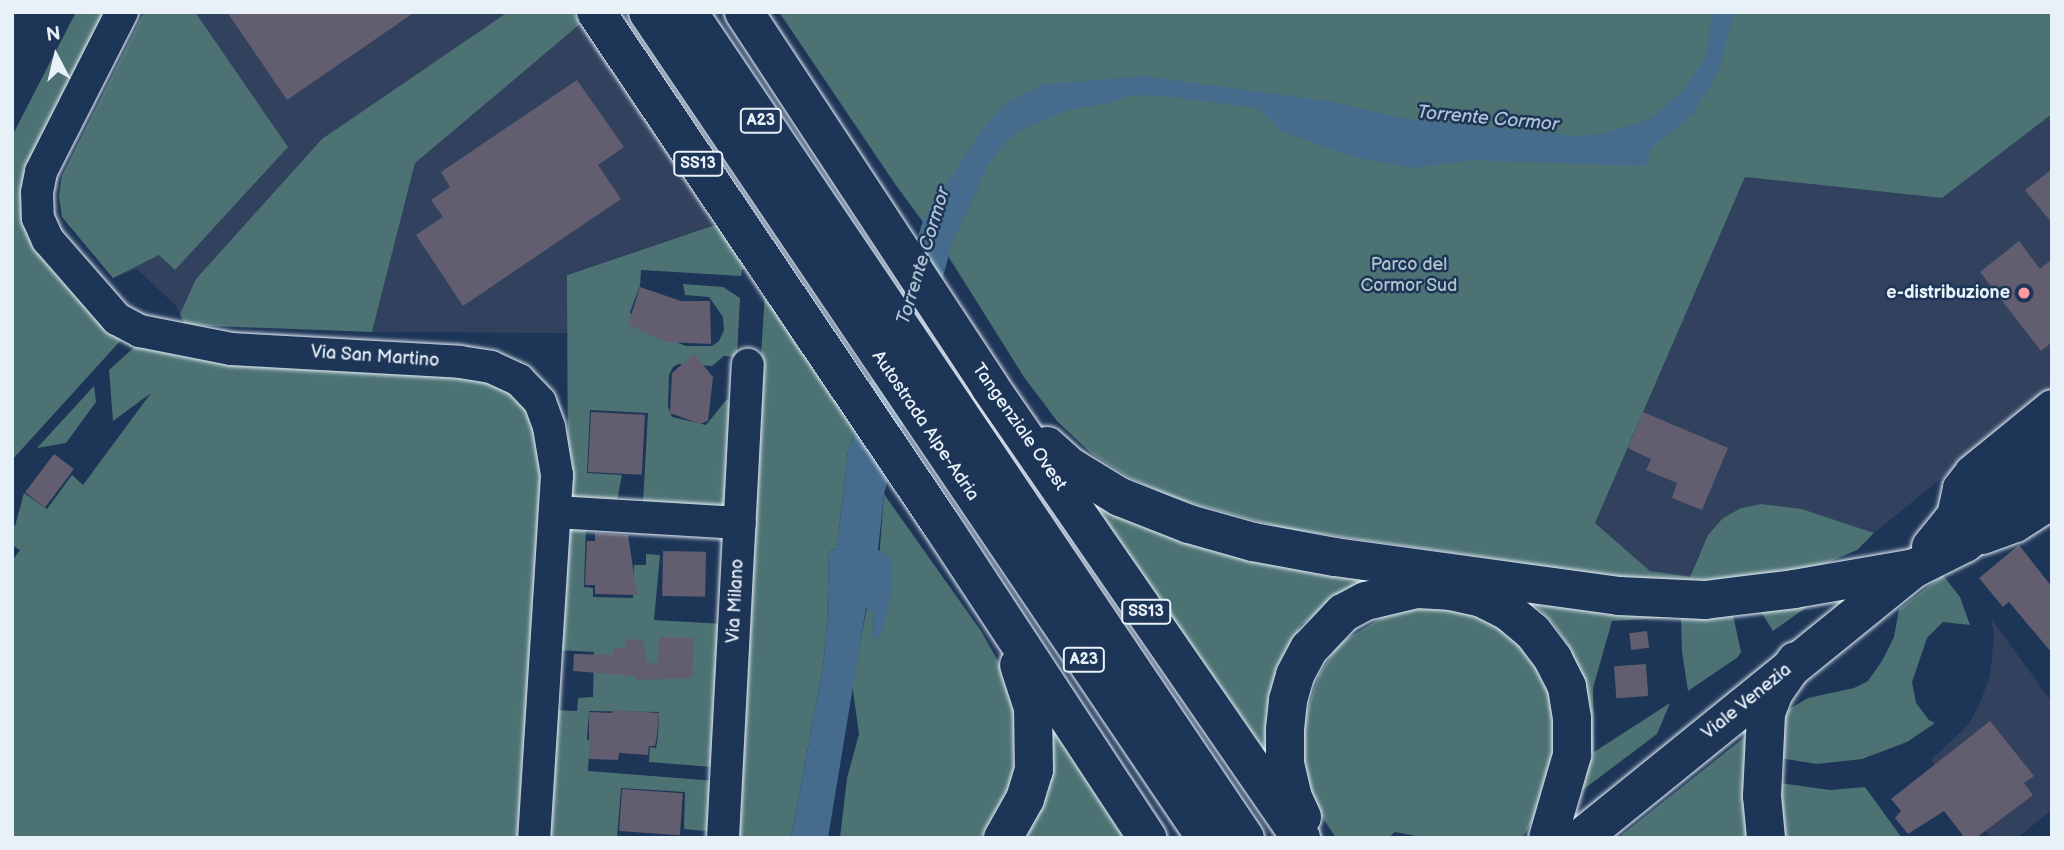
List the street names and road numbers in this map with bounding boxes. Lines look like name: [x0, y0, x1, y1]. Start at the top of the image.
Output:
road number: A23: [738, 108, 784, 134]
road number: SS13: [672, 152, 724, 176]
street label: Via San Martino: [310, 342, 440, 372]
street label: Autostrada Alpe-Adria: [867, 347, 983, 505]
street label: Tangenziale Ovest: [967, 359, 1071, 495]
street label: Via Milano: [723, 558, 749, 644]
road number: SS13: [1120, 600, 1172, 624]
road number: A23: [1061, 648, 1107, 673]
street label: Viale Venezia: [1698, 659, 1796, 745]

